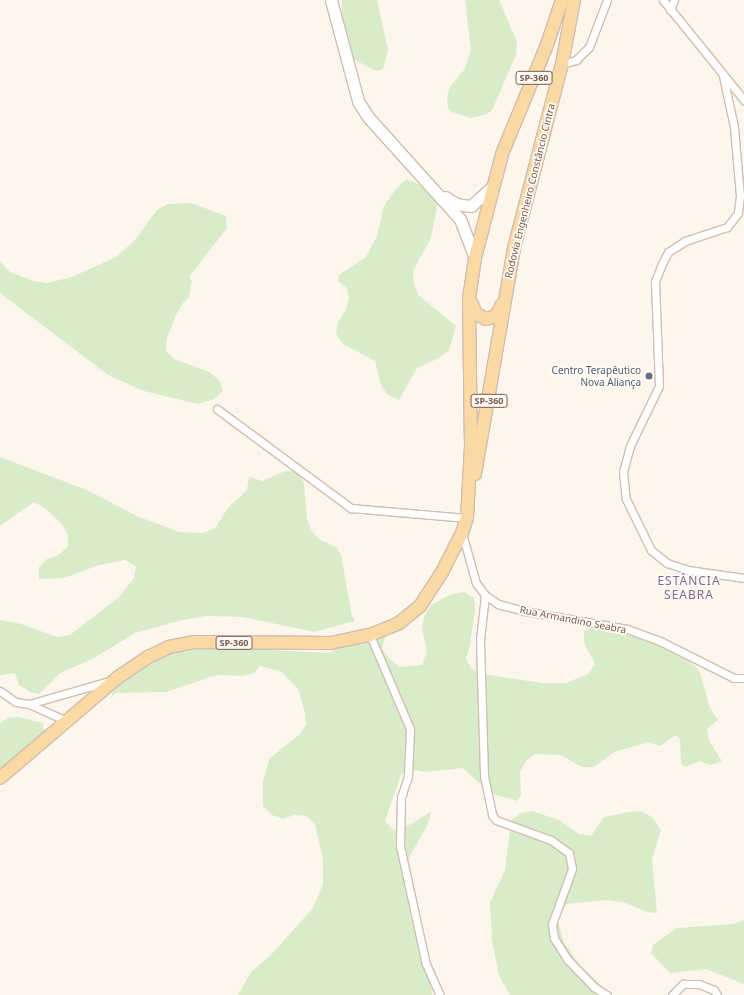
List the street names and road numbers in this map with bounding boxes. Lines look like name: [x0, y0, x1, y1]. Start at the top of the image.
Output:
road number: SP-360: [515, 71, 553, 85]
street label: Rodovia Engenheiro Constâncio Cintra: [502, 102, 558, 280]
road number: SP-360: [470, 394, 508, 408]
street label: Rua Armandino Seabra: [519, 604, 627, 636]
road number: SP-360: [215, 636, 253, 650]

